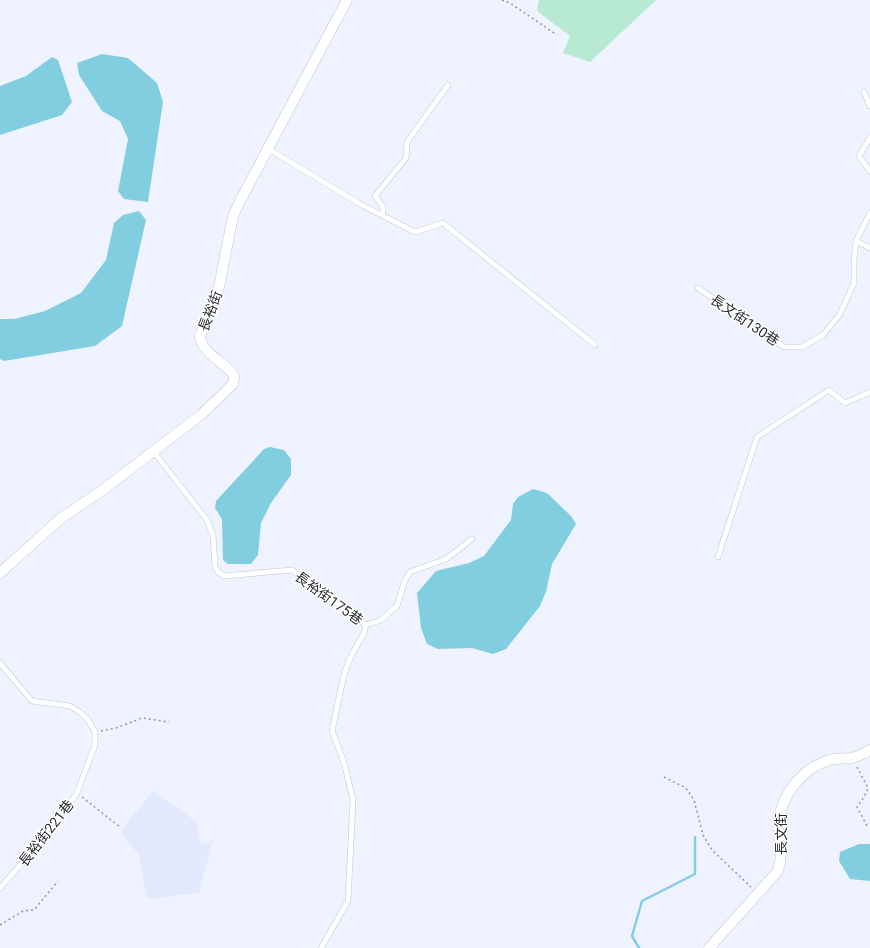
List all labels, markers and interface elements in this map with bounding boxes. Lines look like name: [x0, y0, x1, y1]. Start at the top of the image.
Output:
street label: 長裕街: [195, 289, 225, 333]
street label: 長文街130巷: [708, 291, 782, 349]
street label: 長裕街175巷: [292, 568, 366, 628]
street label: 長裕街221巷: [15, 797, 77, 869]
street label: 長文街: [773, 813, 789, 855]

